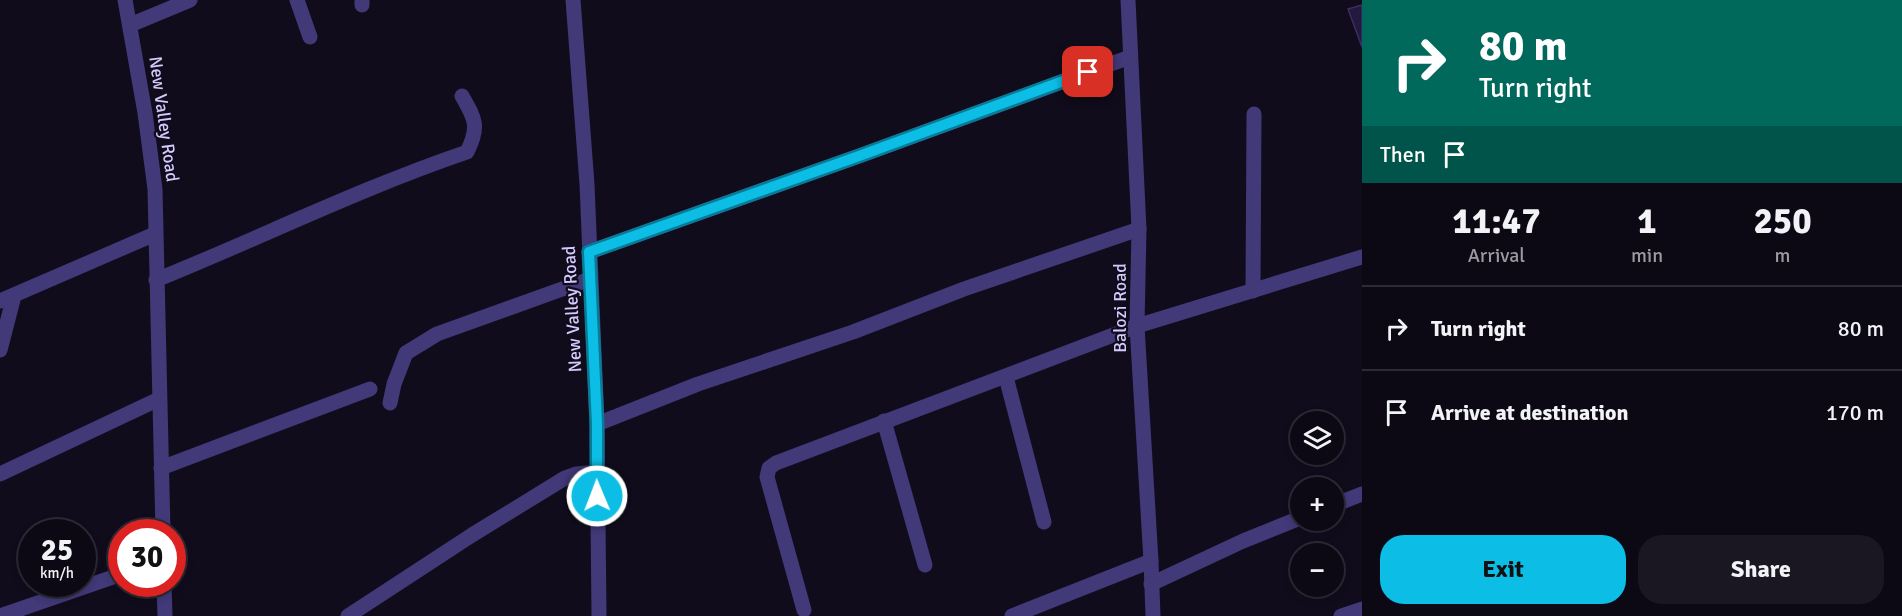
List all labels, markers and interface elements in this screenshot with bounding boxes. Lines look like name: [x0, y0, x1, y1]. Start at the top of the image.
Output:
text: 80 m: [1479, 21, 1568, 72]
icon: right: [1380, 24, 1458, 102]
pin: [1062, 46, 1113, 97]
street label: New Valley Road: [144, 55, 184, 183]
icon: arrive: [1071, 55, 1104, 88]
text: Turn right: [1479, 72, 1592, 105]
icon: arrive: [1438, 138, 1471, 171]
text: Then: [1380, 141, 1426, 168]
text: 11:47: [1452, 199, 1541, 244]
text: 1: [1637, 199, 1657, 244]
text: 250: [1753, 199, 1812, 244]
text: Arrival: [1468, 243, 1525, 268]
text: min: [1631, 243, 1663, 268]
text: m: [1775, 243, 1791, 268]
street label: New Valley Road: [558, 245, 586, 373]
street label: Balozi Road: [1109, 263, 1131, 353]
icon: right: [1380, 312, 1413, 345]
text: Turn right: [1431, 315, 1526, 342]
text: 80 m: [1838, 315, 1884, 342]
icon: arrive: [1380, 396, 1413, 429]
text: Arrive at destination: [1431, 399, 1628, 426]
text: 170 m: [1826, 399, 1884, 426]
map controls: [1290, 411, 1344, 597]
button: layers: [1290, 411, 1344, 465]
position arrow: [565, 464, 629, 528]
button: +: [1290, 477, 1344, 531]
speed limit sign: 30: [108, 519, 186, 597]
text: 25: [41, 532, 73, 569]
button: Exit: [1380, 535, 1626, 604]
button: Share: [1638, 535, 1884, 604]
button: −: [1290, 543, 1344, 597]
text: km/h: [40, 564, 74, 582]

